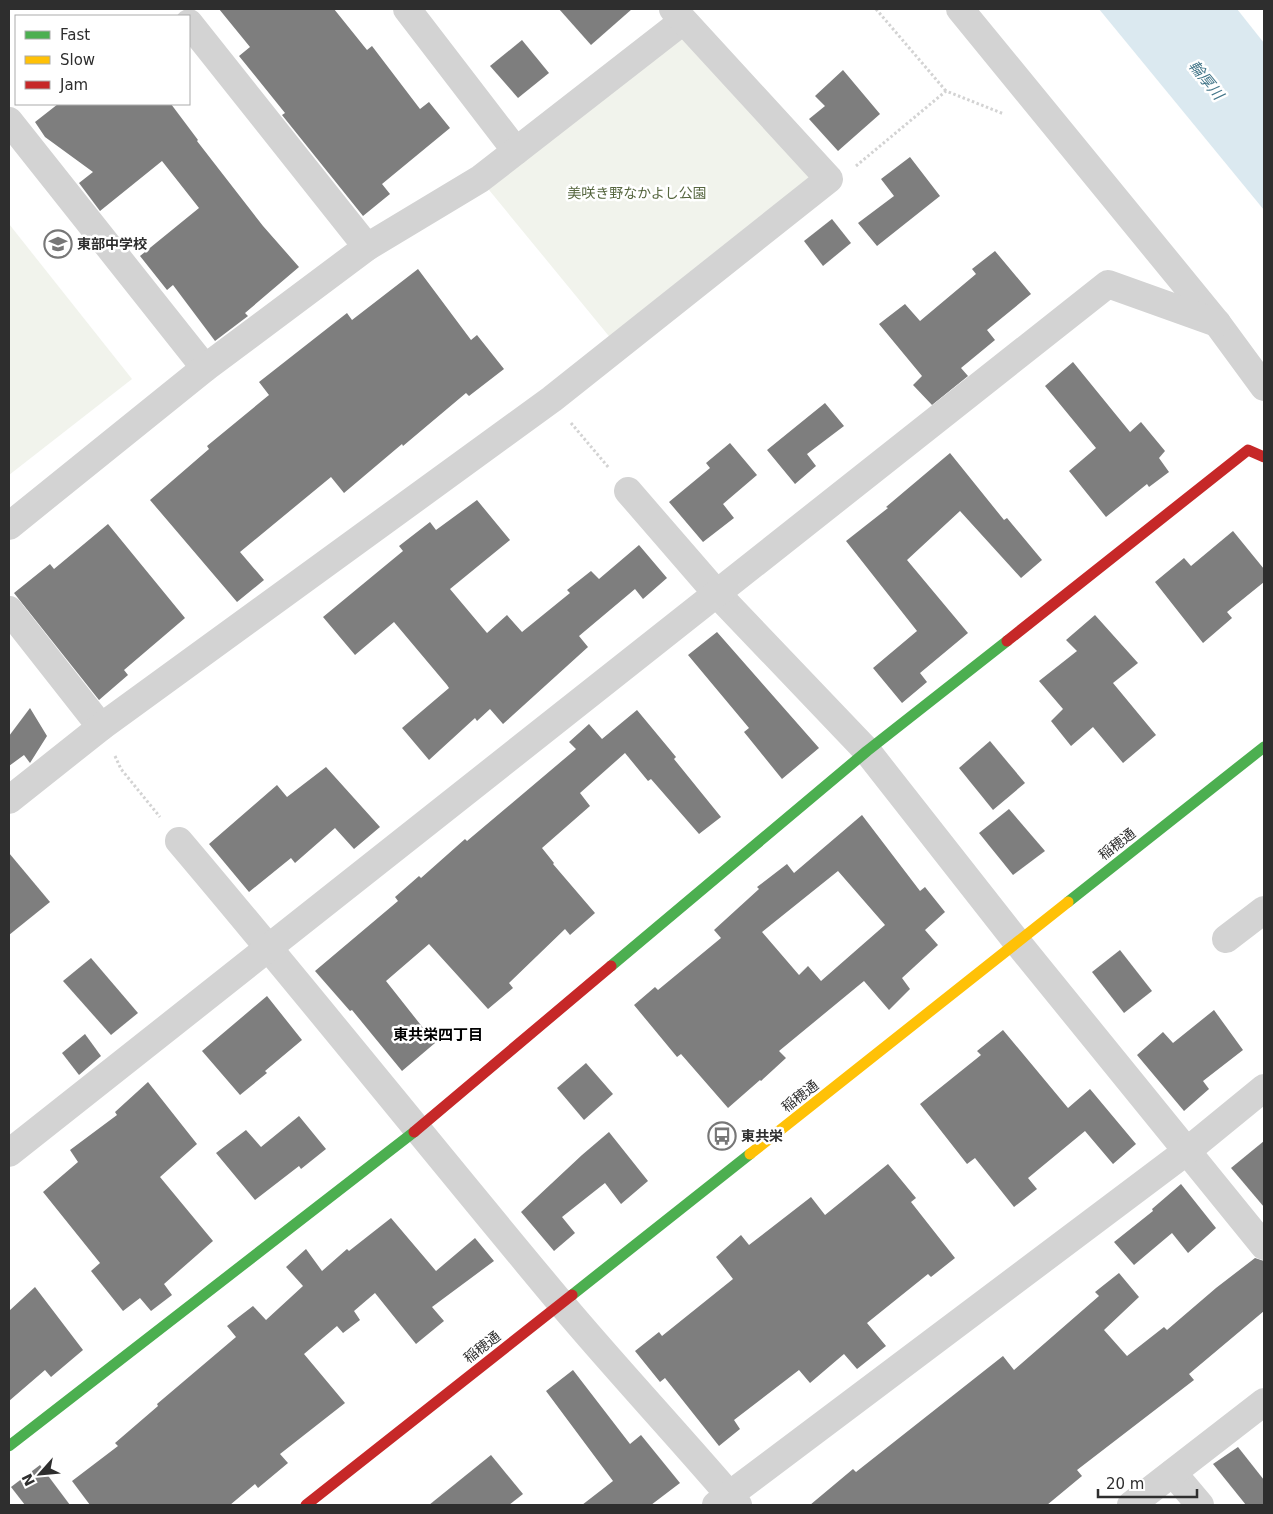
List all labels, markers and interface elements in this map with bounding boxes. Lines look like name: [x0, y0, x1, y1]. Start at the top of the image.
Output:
legend: [15, 15, 190, 105]
text: Fast: [60, 26, 90, 44]
text: Slow: [60, 51, 95, 69]
water label: 輪厚川: [1185, 57, 1228, 105]
text: Jam: [59, 76, 88, 94]
park label: 美咲き野なかよし公園: [567, 185, 707, 201]
school or university icon: 東部中学校: [43, 229, 73, 259]
place label: 東部中学校: [77, 236, 147, 252]
street label: 稲穂通: [1096, 825, 1138, 863]
district label: 東共栄四丁目: [393, 1026, 483, 1044]
street label: 稲穂通: [779, 1077, 821, 1115]
bus stop icon: 東共栄: [707, 1121, 737, 1151]
place label: 東共栄: [741, 1128, 783, 1144]
street label: 稲穂通: [461, 1328, 503, 1366]
north arrow: [15, 1449, 65, 1499]
scale bar: [1098, 1466, 1197, 1498]
text: N: [19, 1471, 38, 1489]
text: 20 m: [1106, 1475, 1144, 1493]

